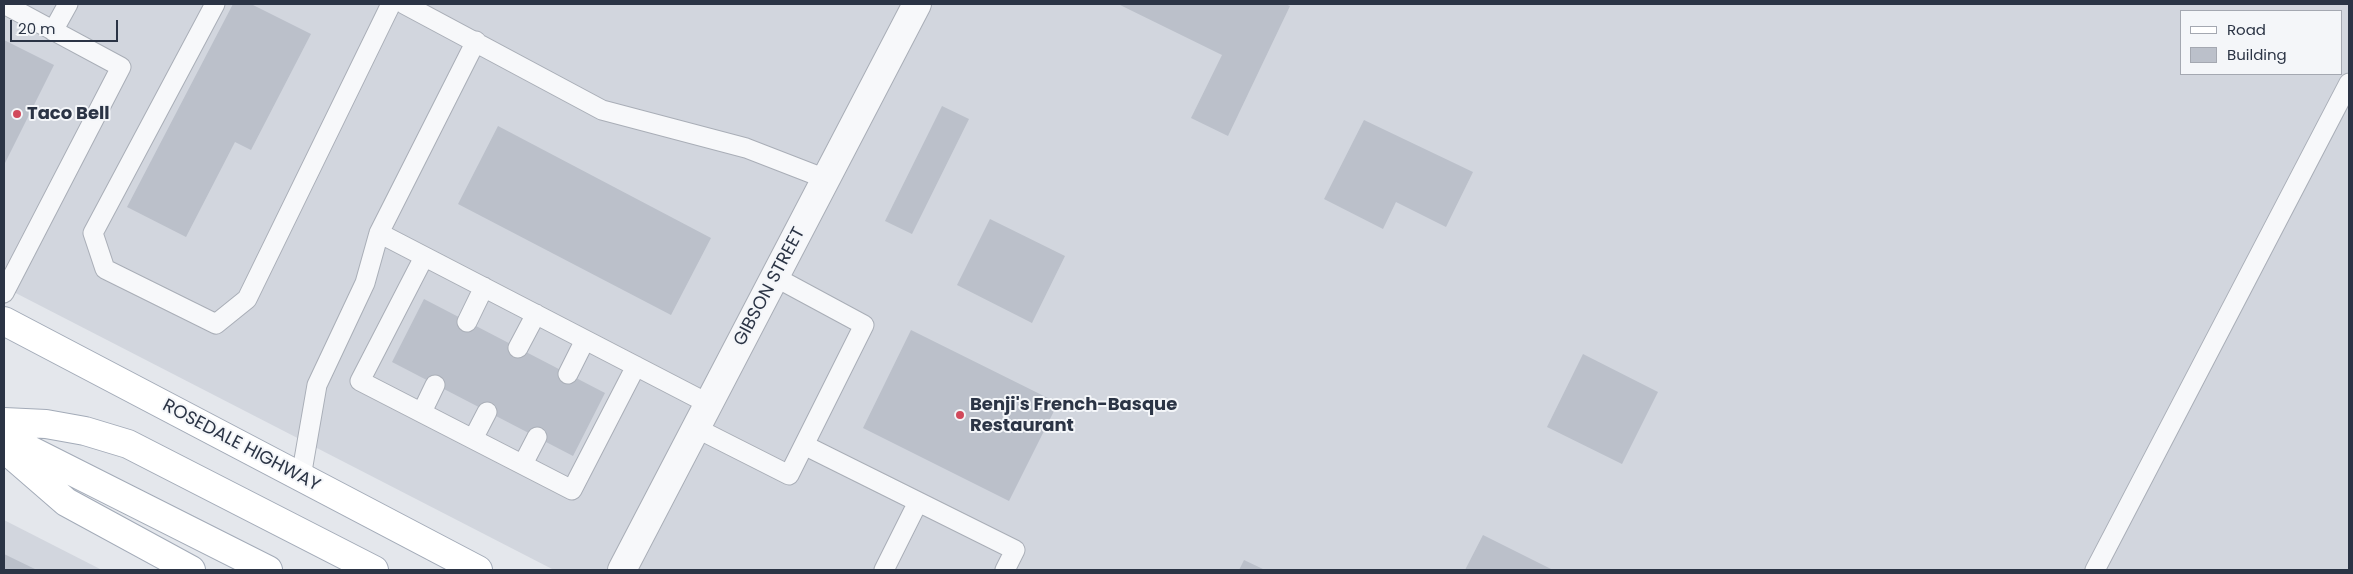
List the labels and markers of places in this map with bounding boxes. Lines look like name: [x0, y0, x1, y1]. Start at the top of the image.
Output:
place label: Taco Bell: [27, 103, 110, 125]
marker: Taco Bell: [11, 108, 23, 120]
place label: Benji's French-Basque Restaurant: [970, 394, 1177, 436]
marker: Benji's French-Basque Restaurant: [954, 409, 966, 421]

